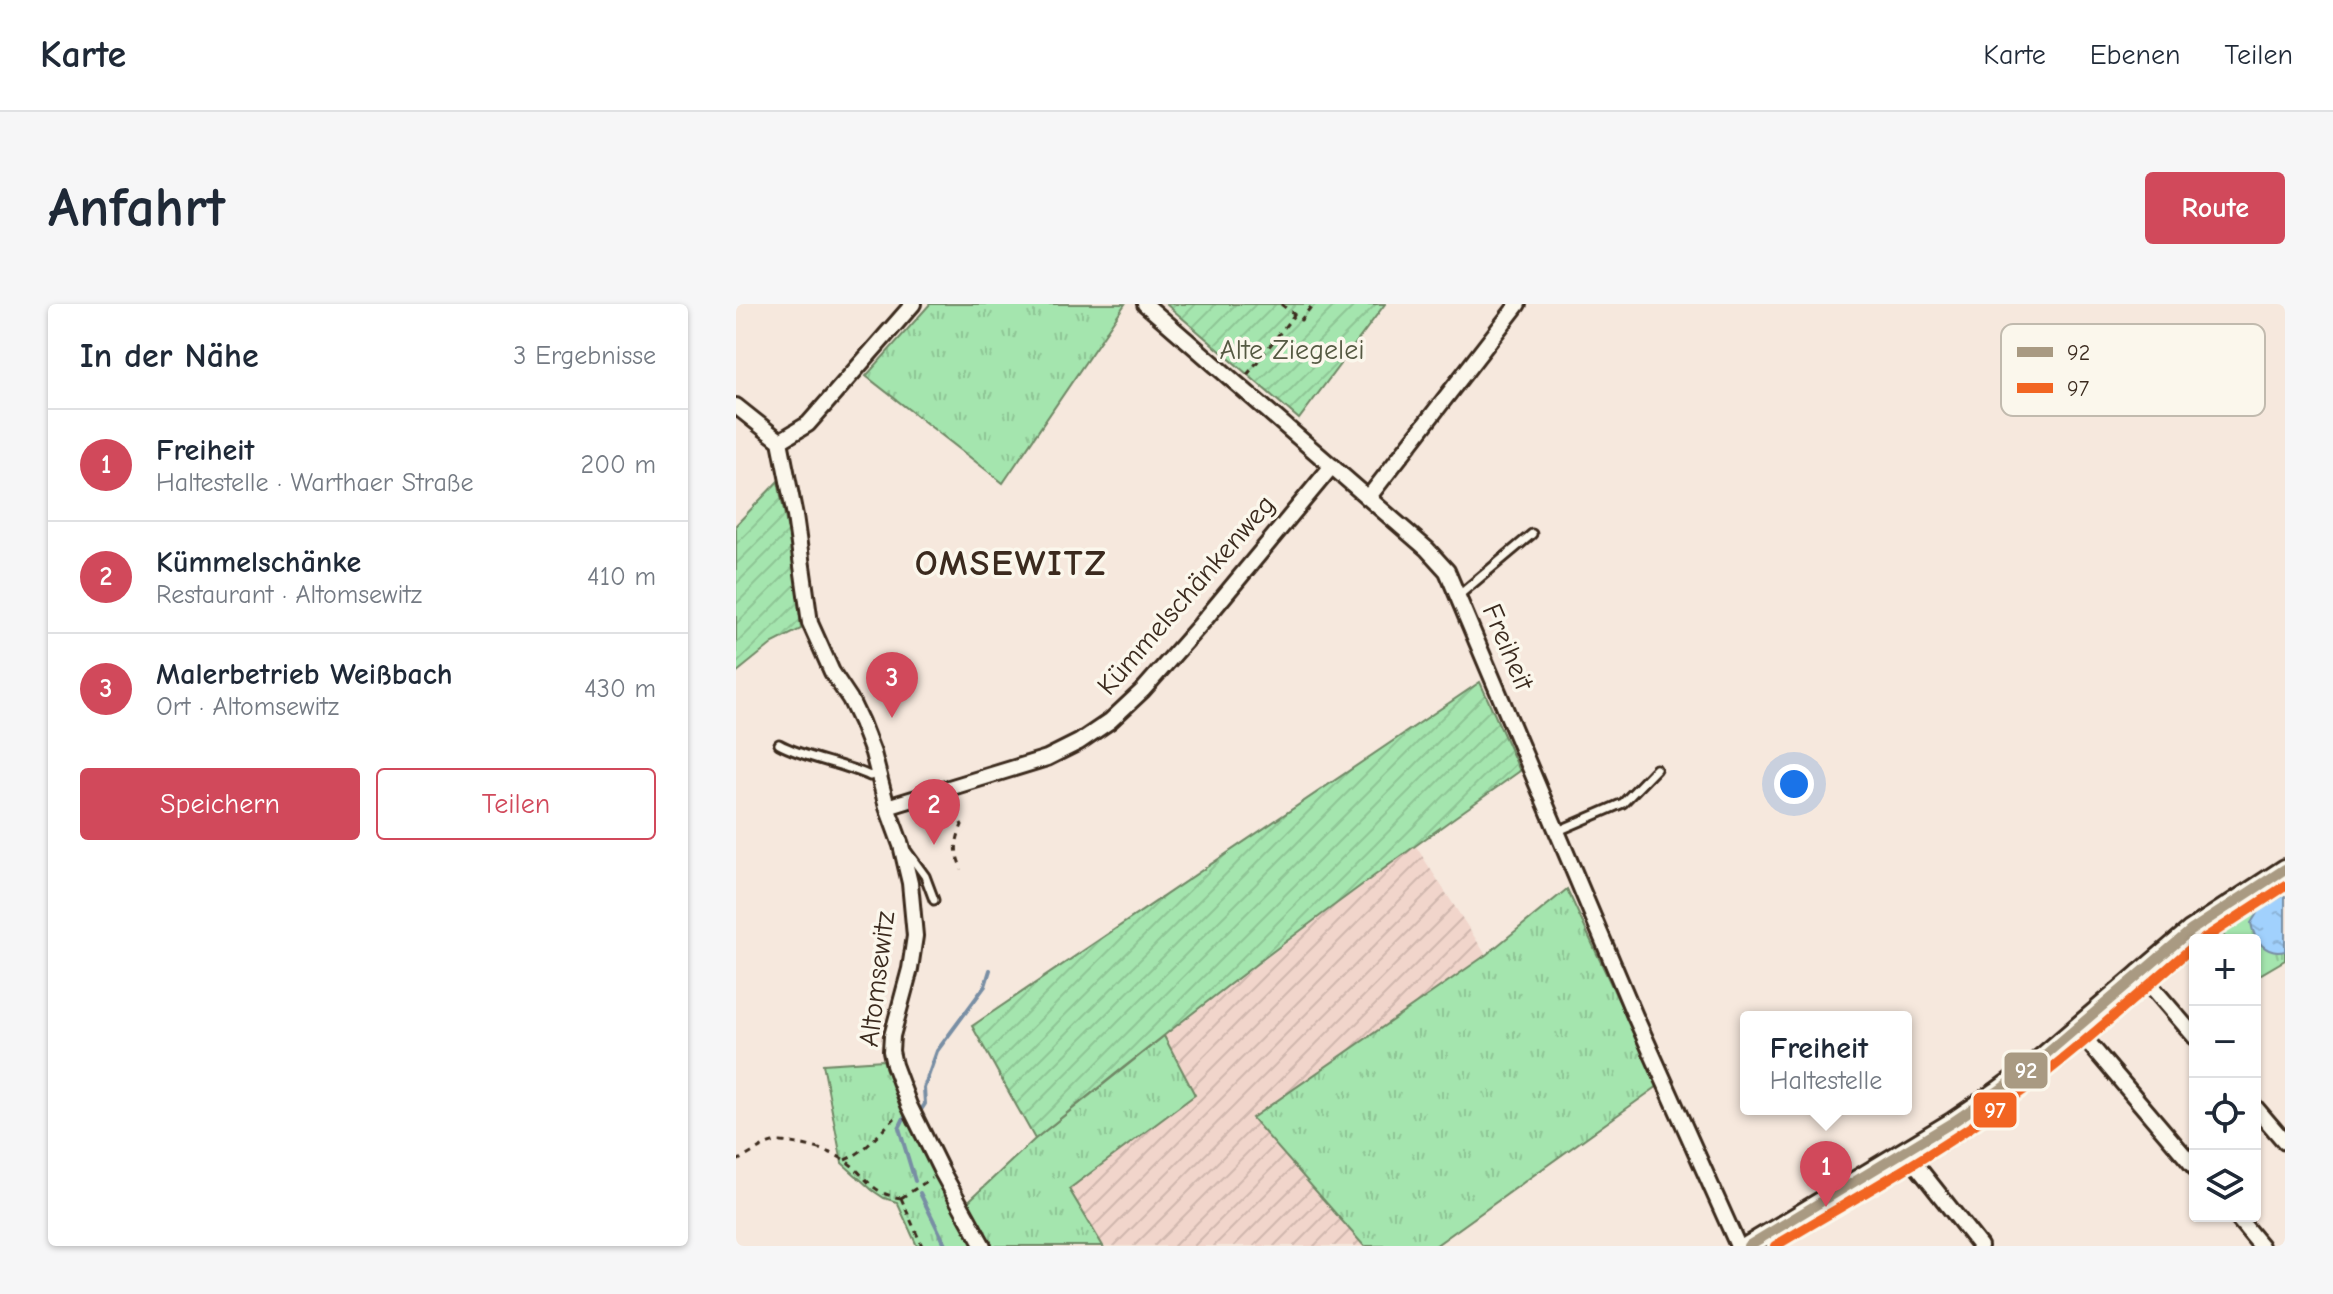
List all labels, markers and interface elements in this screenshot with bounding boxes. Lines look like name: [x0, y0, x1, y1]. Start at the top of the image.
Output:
text: Karte: [40, 33, 126, 77]
text: Karte: [1983, 39, 2046, 71]
text: Ebenen: [2090, 39, 2181, 71]
text: Teilen: [2225, 39, 2293, 71]
button: Route: [2145, 172, 2285, 244]
text: Anfahrt: [48, 176, 225, 240]
legend: [2001, 324, 2265, 416]
park label: Alte Ziegelei: [1219, 334, 1365, 366]
text: In der Nähe: [80, 336, 259, 376]
text: 92: [2067, 340, 2090, 366]
text: 3 Ergebnisse: [513, 341, 656, 371]
text: 97: [2067, 376, 2090, 402]
text: Freiheit: [156, 433, 254, 468]
text: 1: [101, 450, 111, 480]
text: 200 m: [581, 450, 656, 480]
text: Haltestelle · Warthaer Straße: [156, 468, 474, 498]
street label: Kümmelschänkenweg: [1091, 489, 1281, 701]
district label: OMSEWITZ: [915, 543, 1107, 584]
text: Kümmelschänke: [156, 545, 361, 580]
text: 2: [100, 562, 112, 592]
text: 410 m: [587, 562, 656, 592]
text: Restaurant · Altomsewitz: [156, 580, 422, 610]
street label: Freiheit: [1476, 599, 1541, 696]
pin: 3: [866, 652, 918, 718]
text: Malerbetrieb Weißbach: [156, 657, 453, 692]
text: 3: [100, 674, 112, 704]
text: 430 m: [584, 674, 656, 704]
text: Ort · Altomsewitz: [156, 692, 339, 722]
your location: [1774, 764, 1814, 804]
button: Speichern: [80, 768, 360, 840]
button: Teilen: [376, 768, 656, 840]
pin: 2: [908, 779, 960, 845]
street label: Altomsewitz: [853, 909, 901, 1049]
map controls: [2189, 934, 2261, 1222]
button: +: [2189, 934, 2261, 1006]
button: −: [2189, 1006, 2261, 1078]
popup: [1740, 1011, 1912, 1115]
text: Freiheit: [1770, 1031, 1868, 1066]
line badge: 92: [2003, 1051, 2049, 1090]
text: 92: [2015, 1058, 2037, 1084]
text: Haltestelle: [1770, 1066, 1882, 1096]
button: locate: [2189, 1078, 2261, 1150]
line badge: 97: [1972, 1091, 2018, 1129]
text: 97: [1984, 1098, 2006, 1124]
pin: 1: [1800, 1141, 1852, 1207]
button: layers: [2189, 1150, 2261, 1222]

